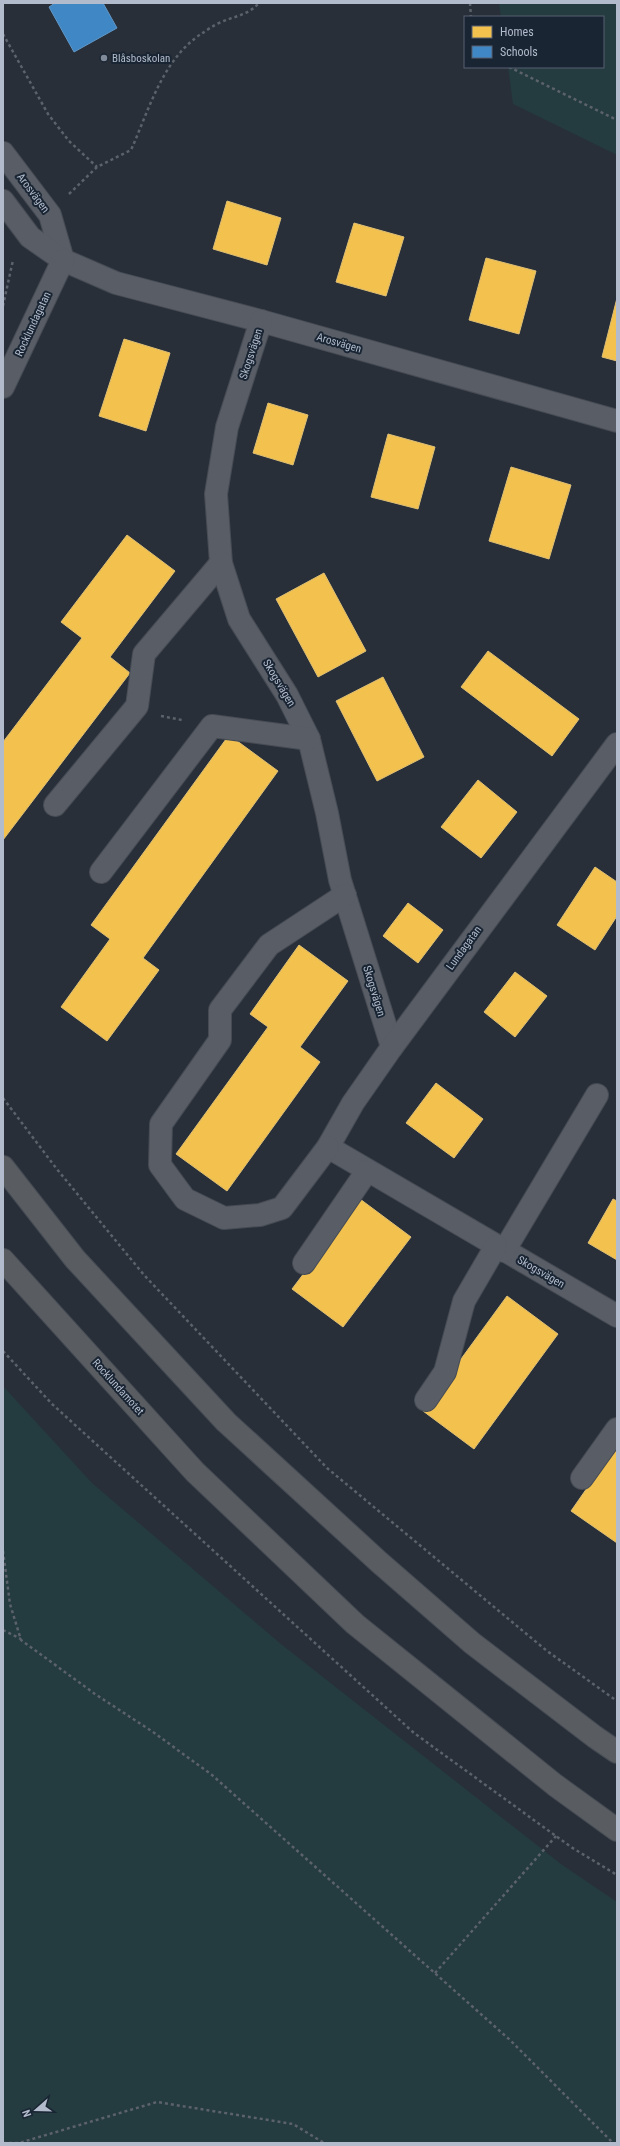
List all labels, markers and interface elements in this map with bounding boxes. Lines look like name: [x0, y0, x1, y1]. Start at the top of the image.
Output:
legend: [464, 16, 604, 68]
text: Homes: [500, 25, 534, 39]
text: Schools: [500, 45, 538, 59]
place label: Blåsboskolan: [112, 52, 170, 65]
marker: Blåsboskolan: [99, 53, 109, 63]
street label: Arosvägen: [14, 171, 52, 215]
street label: Rocklundagatan: [12, 290, 54, 358]
street label: Skogsvägen: [237, 327, 265, 381]
street label: Arosvägen: [315, 330, 363, 356]
street label: Skogsvägen: [260, 657, 298, 709]
street label: Lundagatan: [444, 924, 484, 972]
street label: Skogsvägen: [360, 964, 388, 1018]
street label: Skogsvägen: [515, 1253, 567, 1291]
street label: Rocklundamotet: [89, 1356, 147, 1418]
north arrow: [16, 2090, 56, 2130]
text: N: [20, 2108, 34, 2119]

